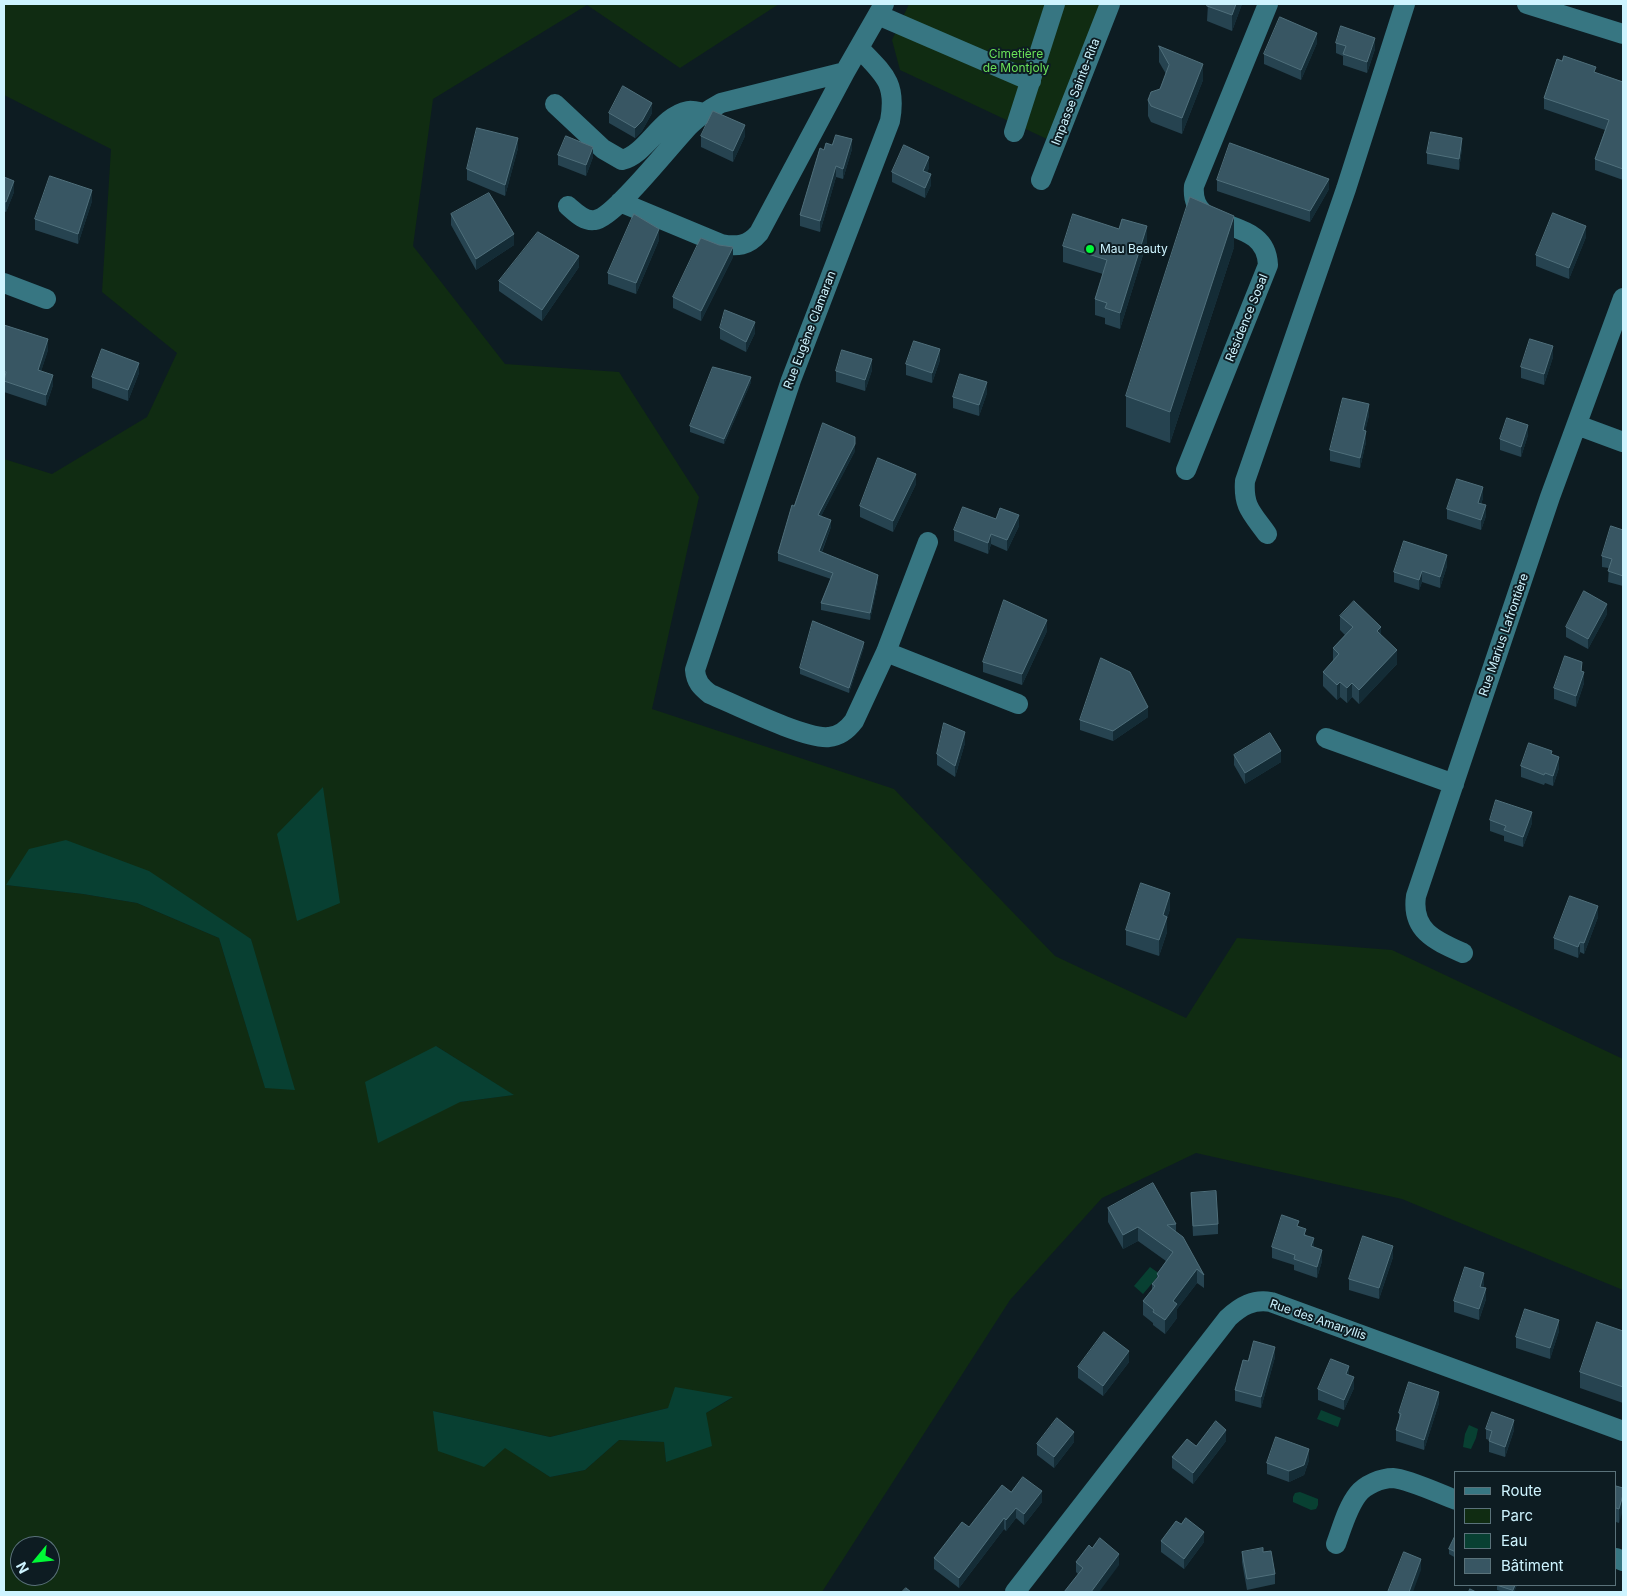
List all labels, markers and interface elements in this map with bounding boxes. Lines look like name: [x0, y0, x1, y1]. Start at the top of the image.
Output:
street label: Impasse Sainte-Rita: [1049, 37, 1103, 147]
park label: Cimetière de Montjoly: [983, 47, 1049, 75]
place label: Mau Beauty: [1100, 242, 1168, 256]
marker: Mau Beauty: [1084, 243, 1096, 255]
street label: Rue Eugène Clamaran: [781, 269, 839, 391]
street label: Résidence Sosal: [1223, 272, 1271, 364]
street label: Rue Marius Lafrontière: [1476, 572, 1532, 698]
street label: Rue des Amaryllis: [1268, 1297, 1368, 1343]
legend: [1454, 1471, 1617, 1586]
text: Route: [1501, 1481, 1542, 1500]
text: Parc: [1501, 1506, 1533, 1525]
text: Eau: [1501, 1531, 1527, 1550]
north arrow: [10, 1536, 60, 1586]
text: Bâtiment: [1501, 1556, 1563, 1575]
text: N: [12, 1559, 32, 1577]

